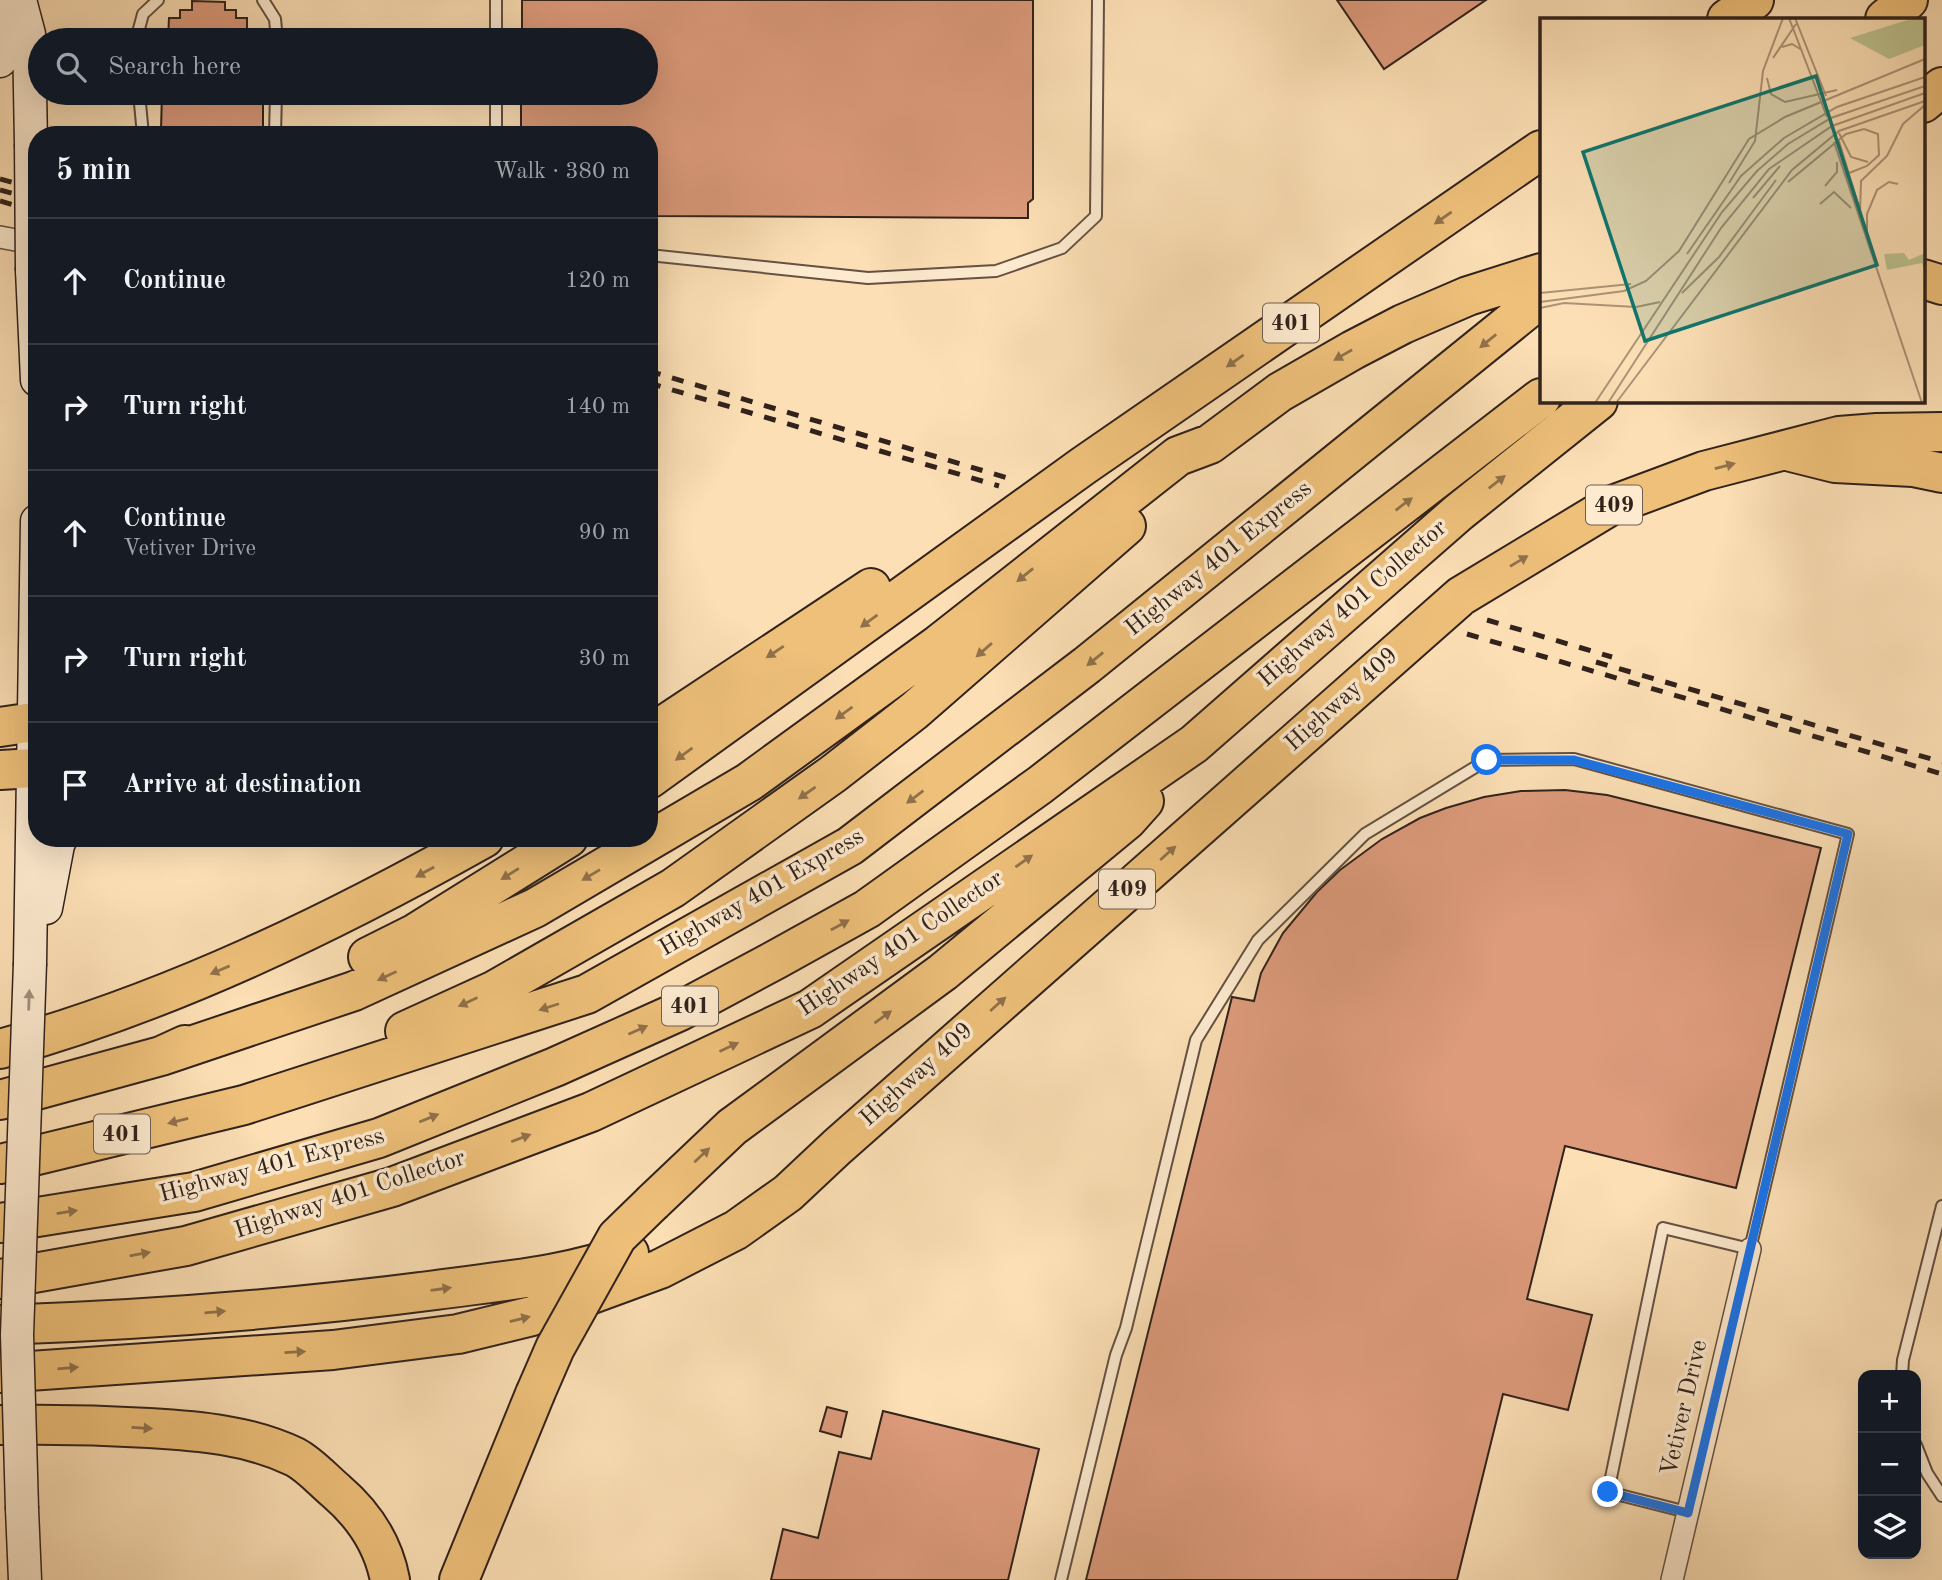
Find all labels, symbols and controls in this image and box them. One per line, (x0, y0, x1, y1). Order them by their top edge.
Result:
inset map (1540, 18, 1924, 402)
search box (28, 28, 658, 105)
icon: search (52, 48, 90, 86)
text: Search here (108, 54, 241, 80)
text: 5 min (56, 156, 131, 186)
text: Walk · 380 m (494, 160, 630, 183)
one-way arrow (1434, 211, 1452, 225)
icon: ahead (56, 262, 94, 300)
text: Continue (123, 268, 226, 294)
text: 120 m (565, 269, 630, 292)
road number: 401 (1263, 304, 1319, 342)
one-way arrow (1480, 333, 1498, 348)
one-way arrow (1333, 349, 1352, 362)
one-way arrow (1226, 354, 1244, 368)
icon: right (56, 388, 94, 426)
text: Turn right (123, 394, 246, 420)
text: 140 m (565, 395, 630, 418)
one-way arrow (1714, 460, 1736, 471)
one-way arrow (1487, 474, 1505, 489)
street label: Highway 401 Express (1121, 477, 1317, 641)
road number: 409 (1586, 485, 1642, 524)
one-way arrow (1395, 497, 1413, 511)
text: Continue (123, 506, 226, 532)
icon: ahead (56, 514, 94, 552)
street label: Highway 401 Collector (1254, 516, 1452, 692)
text: 90 m (579, 521, 630, 544)
text: Vetiver Drive (123, 537, 256, 560)
one-way arrow (1510, 555, 1529, 567)
one-way arrow (1017, 567, 1034, 582)
one-way arrow (860, 613, 878, 627)
icon: right (56, 640, 94, 678)
one-way arrow (975, 642, 993, 658)
street label: Highway 409 (1281, 644, 1403, 756)
one-way arrow (766, 645, 785, 658)
text: Turn right (123, 646, 246, 672)
text: 30 m (579, 647, 630, 670)
one-way arrow (1087, 651, 1105, 666)
one-way arrow (835, 706, 853, 720)
route start (1471, 744, 1502, 775)
one-way arrow (675, 747, 694, 761)
icon: arrive (56, 766, 94, 804)
text: Arrive at destination (123, 772, 362, 798)
one-way arrow (798, 786, 816, 800)
one-way arrow (905, 790, 924, 804)
street label: Highway 401 Express (656, 825, 868, 961)
one-way arrow (1159, 845, 1177, 861)
one-way arrow (1015, 854, 1033, 868)
one-way arrow (415, 866, 434, 878)
street label: Highway 401 Collector (794, 867, 1008, 1021)
one-way arrow (500, 868, 520, 881)
one-way arrow (581, 869, 601, 881)
road number: 409 (1099, 870, 1155, 908)
one-way arrow (830, 919, 850, 930)
one-way arrow (209, 965, 230, 976)
one-way arrow (377, 970, 397, 982)
road number: 401 (662, 987, 718, 1026)
one-way arrow (23, 989, 34, 1011)
one-way arrow (458, 996, 478, 1008)
one-way arrow (989, 996, 1007, 1012)
one-way arrow (538, 1002, 559, 1013)
one-way arrow (874, 1010, 892, 1024)
street label: Highway 409 (856, 1019, 978, 1131)
one-way arrow (628, 1024, 648, 1036)
one-way arrow (719, 1041, 739, 1053)
one-way arrow (418, 1112, 439, 1123)
road number: 401 (94, 1114, 150, 1154)
one-way arrow (167, 1116, 189, 1127)
street label: Highway 401 Express (157, 1124, 387, 1208)
one-way arrow (510, 1133, 531, 1144)
street label: Highway 401 Collector (232, 1146, 469, 1244)
one-way arrow (693, 1147, 710, 1163)
one-way arrow (57, 1206, 79, 1217)
one-way arrow (129, 1249, 151, 1260)
one-way arrow (430, 1283, 452, 1294)
one-way arrow (204, 1306, 226, 1317)
one-way arrow (509, 1313, 531, 1324)
street label: Vetiver Drive (1658, 1338, 1712, 1478)
one-way arrow (284, 1346, 306, 1357)
one-way arrow (57, 1362, 79, 1373)
map controls (1858, 1370, 1921, 1559)
button: + (1858, 1370, 1921, 1433)
one-way arrow (131, 1422, 153, 1433)
button: − (1858, 1433, 1921, 1496)
route end (1592, 1476, 1623, 1507)
button: layers (1858, 1496, 1921, 1559)

